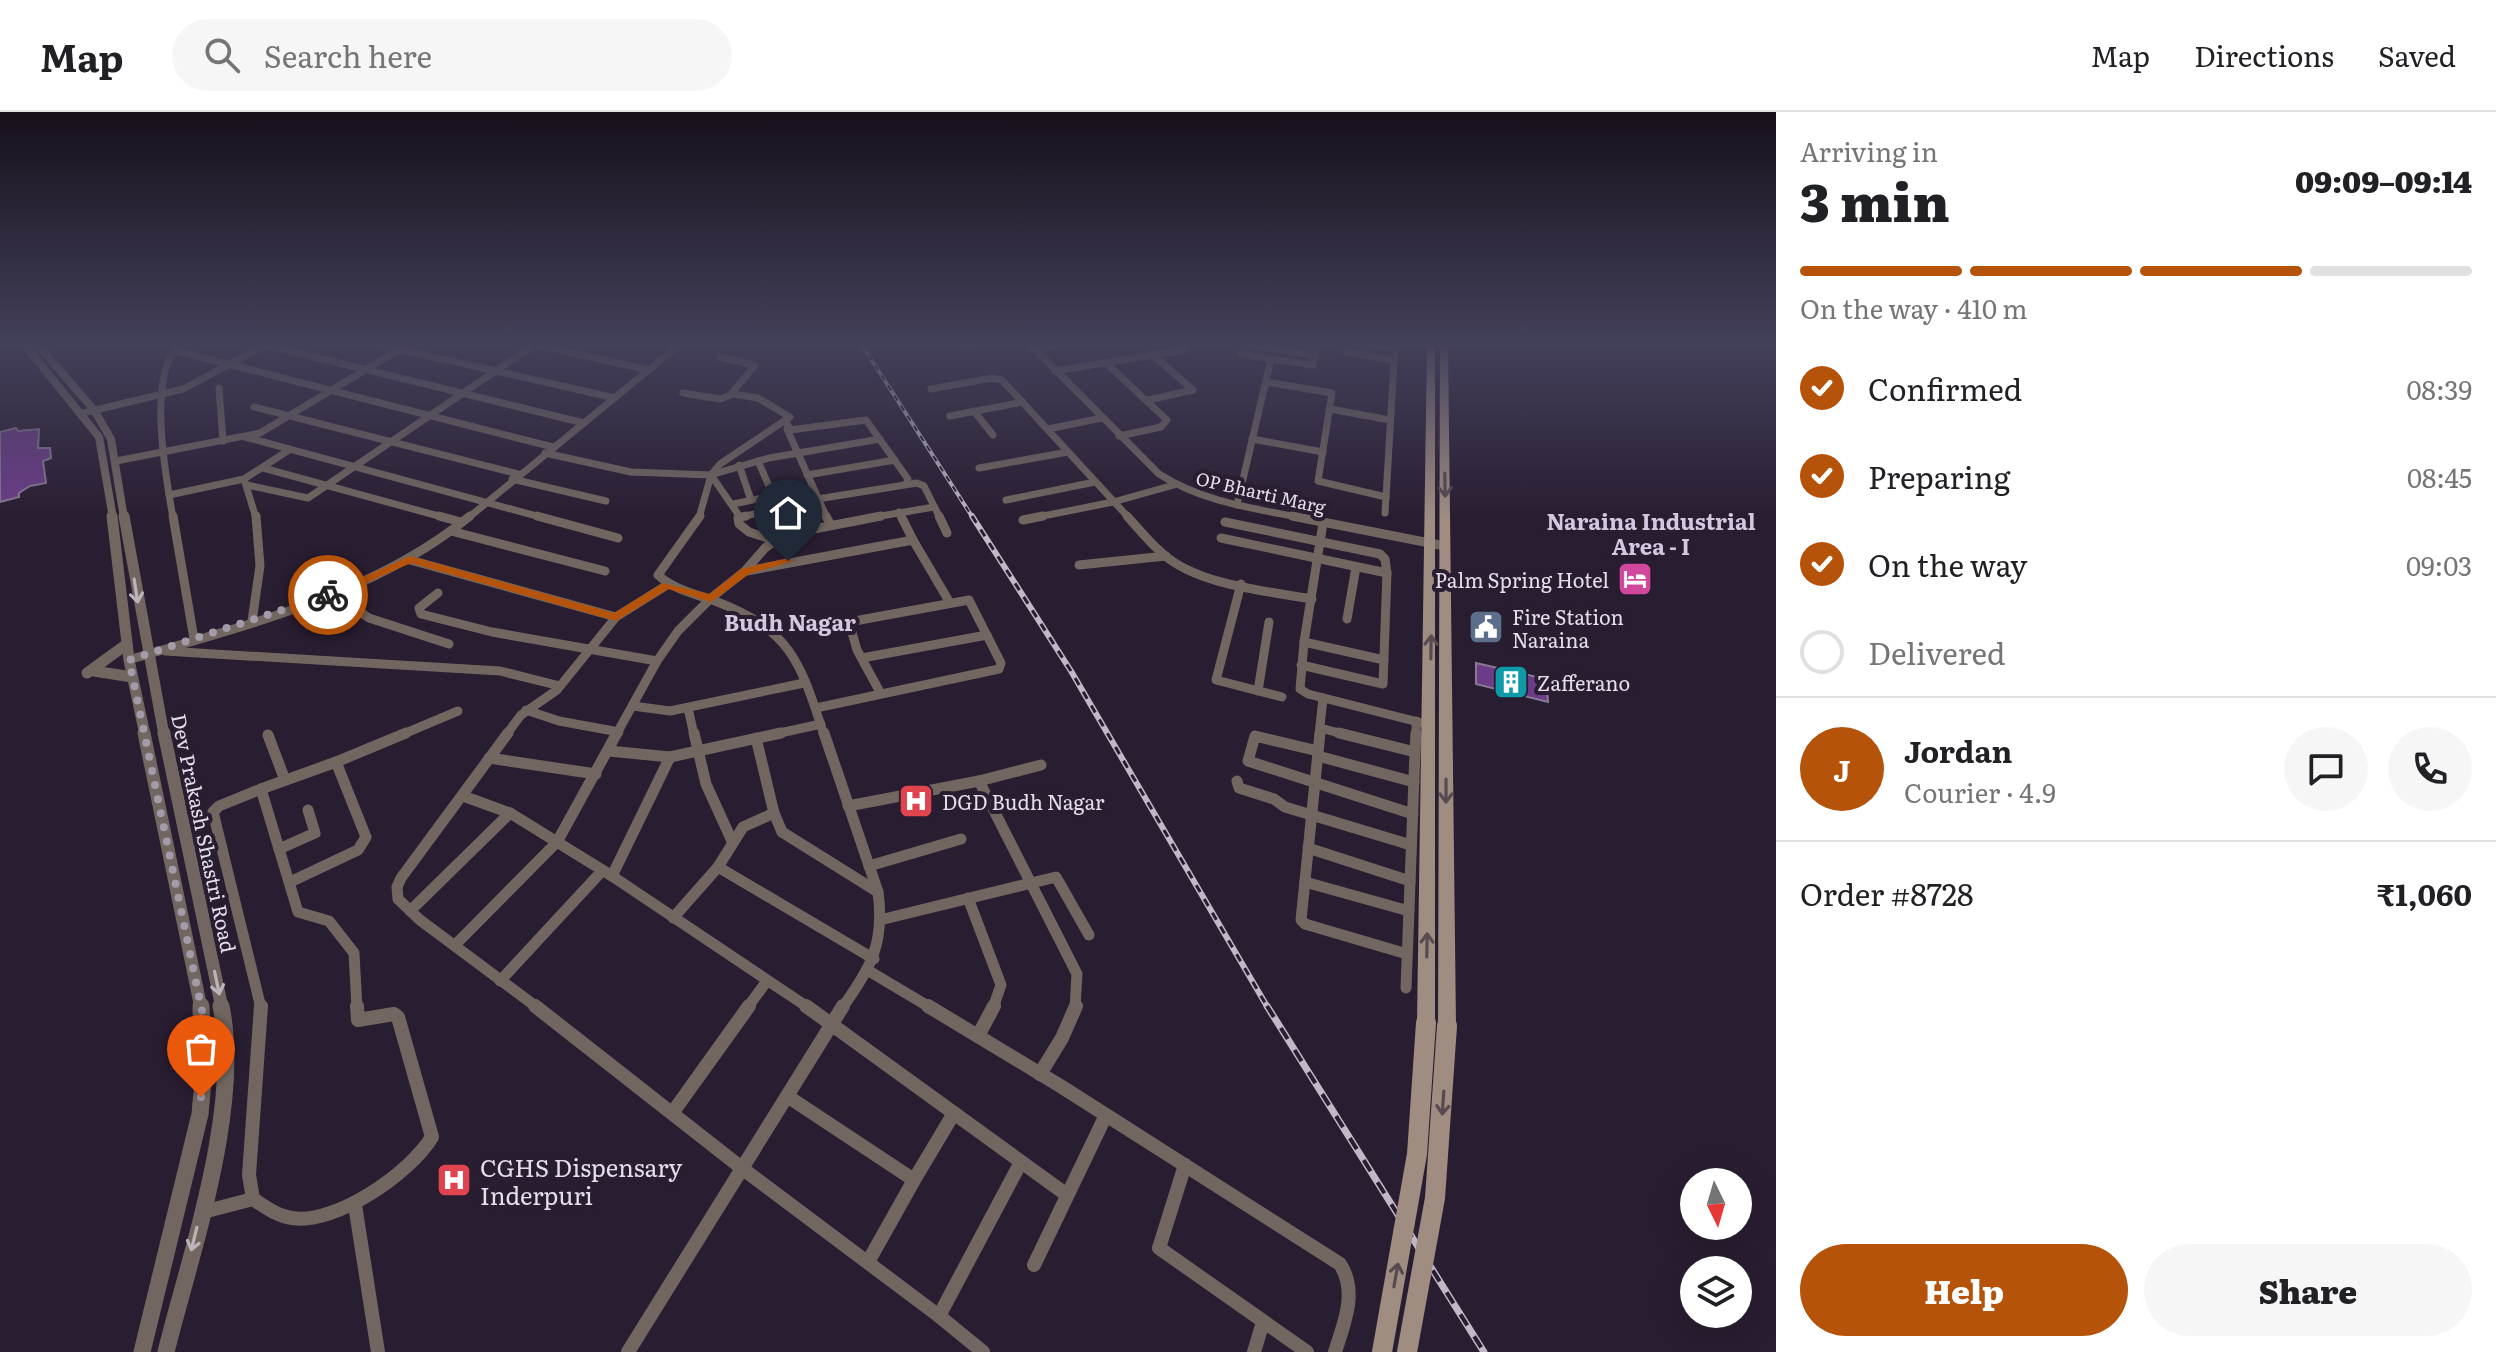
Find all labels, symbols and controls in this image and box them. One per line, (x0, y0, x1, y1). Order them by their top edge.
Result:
search box (172, 19, 732, 91)
text: Map (40, 27, 124, 84)
icon: search (200, 33, 244, 77)
text: Search here (264, 33, 432, 77)
text: Map (2091, 34, 2150, 76)
text: Directions (2194, 34, 2334, 76)
text: Saved (2378, 34, 2456, 76)
text: Arriving in (1800, 131, 1938, 170)
text: 09:09–09:14 (2295, 158, 2472, 202)
text: 3 min (1800, 161, 1950, 238)
text: On the way · 410 m (1800, 288, 2028, 327)
icon: check (1800, 366, 1844, 410)
text: Confirmed (1868, 366, 2022, 410)
text: 08:39 (2407, 369, 2472, 408)
icon: check (1800, 454, 1844, 498)
text: Preparing (1868, 454, 2010, 498)
text: 08:45 (2407, 457, 2472, 496)
street label: OP Bharti Marg (1193, 464, 1330, 520)
one-way arrow (1437, 471, 1452, 498)
pin (754, 479, 822, 561)
icon: home (766, 491, 810, 535)
district label: Naraina Industrial Area - I (1546, 504, 1756, 562)
icon: check (1800, 542, 1844, 586)
text: On the way (1868, 542, 2027, 586)
text: 09:03 (2406, 545, 2472, 584)
courier (288, 555, 368, 635)
hotel icon: Palm Spring Hotel (1616, 560, 1654, 598)
place label: Palm Spring Hotel (1435, 564, 1609, 594)
icon: bike (306, 573, 350, 617)
one-way arrow (130, 578, 145, 603)
place label: Fire Station Naraina (1512, 601, 1624, 654)
district label: Budh Nagar (724, 605, 856, 638)
public building icon: Fire Station Naraina (1467, 608, 1505, 646)
text: Delivered (1868, 630, 2005, 674)
one-way arrow (1423, 634, 1439, 661)
building icon: Zafferano (1492, 663, 1530, 701)
place label: Zafferano (1537, 667, 1630, 697)
street label: Dev Prakash Shastri Road (165, 711, 245, 955)
button: chat (2284, 727, 2368, 811)
button: phone (2388, 727, 2472, 811)
text: Jordan (1904, 728, 2012, 772)
text: J (1833, 747, 1851, 791)
text: Courier · 4.9 (1904, 772, 2056, 811)
one-way arrow (1438, 777, 1454, 804)
hospital icon: DGD Budh Nagar (897, 782, 935, 820)
place label: DGD Budh Nagar (942, 786, 1105, 816)
text: Order #8728 (1800, 871, 1974, 915)
text: ₹1,060 (2377, 871, 2472, 915)
one-way arrow (1419, 932, 1435, 959)
one-way arrow (210, 970, 225, 995)
pin (167, 1015, 235, 1097)
icon: bag (179, 1027, 223, 1071)
one-way arrow (1435, 1089, 1450, 1116)
place label: CGHS Dispensary Inderpuri (480, 1149, 683, 1212)
hospital icon: CGHS Dispensary Inderpuri (435, 1161, 473, 1199)
north arrow (1680, 1168, 1752, 1240)
map controls (1680, 1168, 1752, 1328)
one-way arrow (186, 1225, 201, 1251)
button: Help (1800, 1244, 2128, 1336)
button: Share (2144, 1244, 2472, 1336)
button: layers (1680, 1256, 1752, 1328)
one-way arrow (1389, 1263, 1404, 1288)

